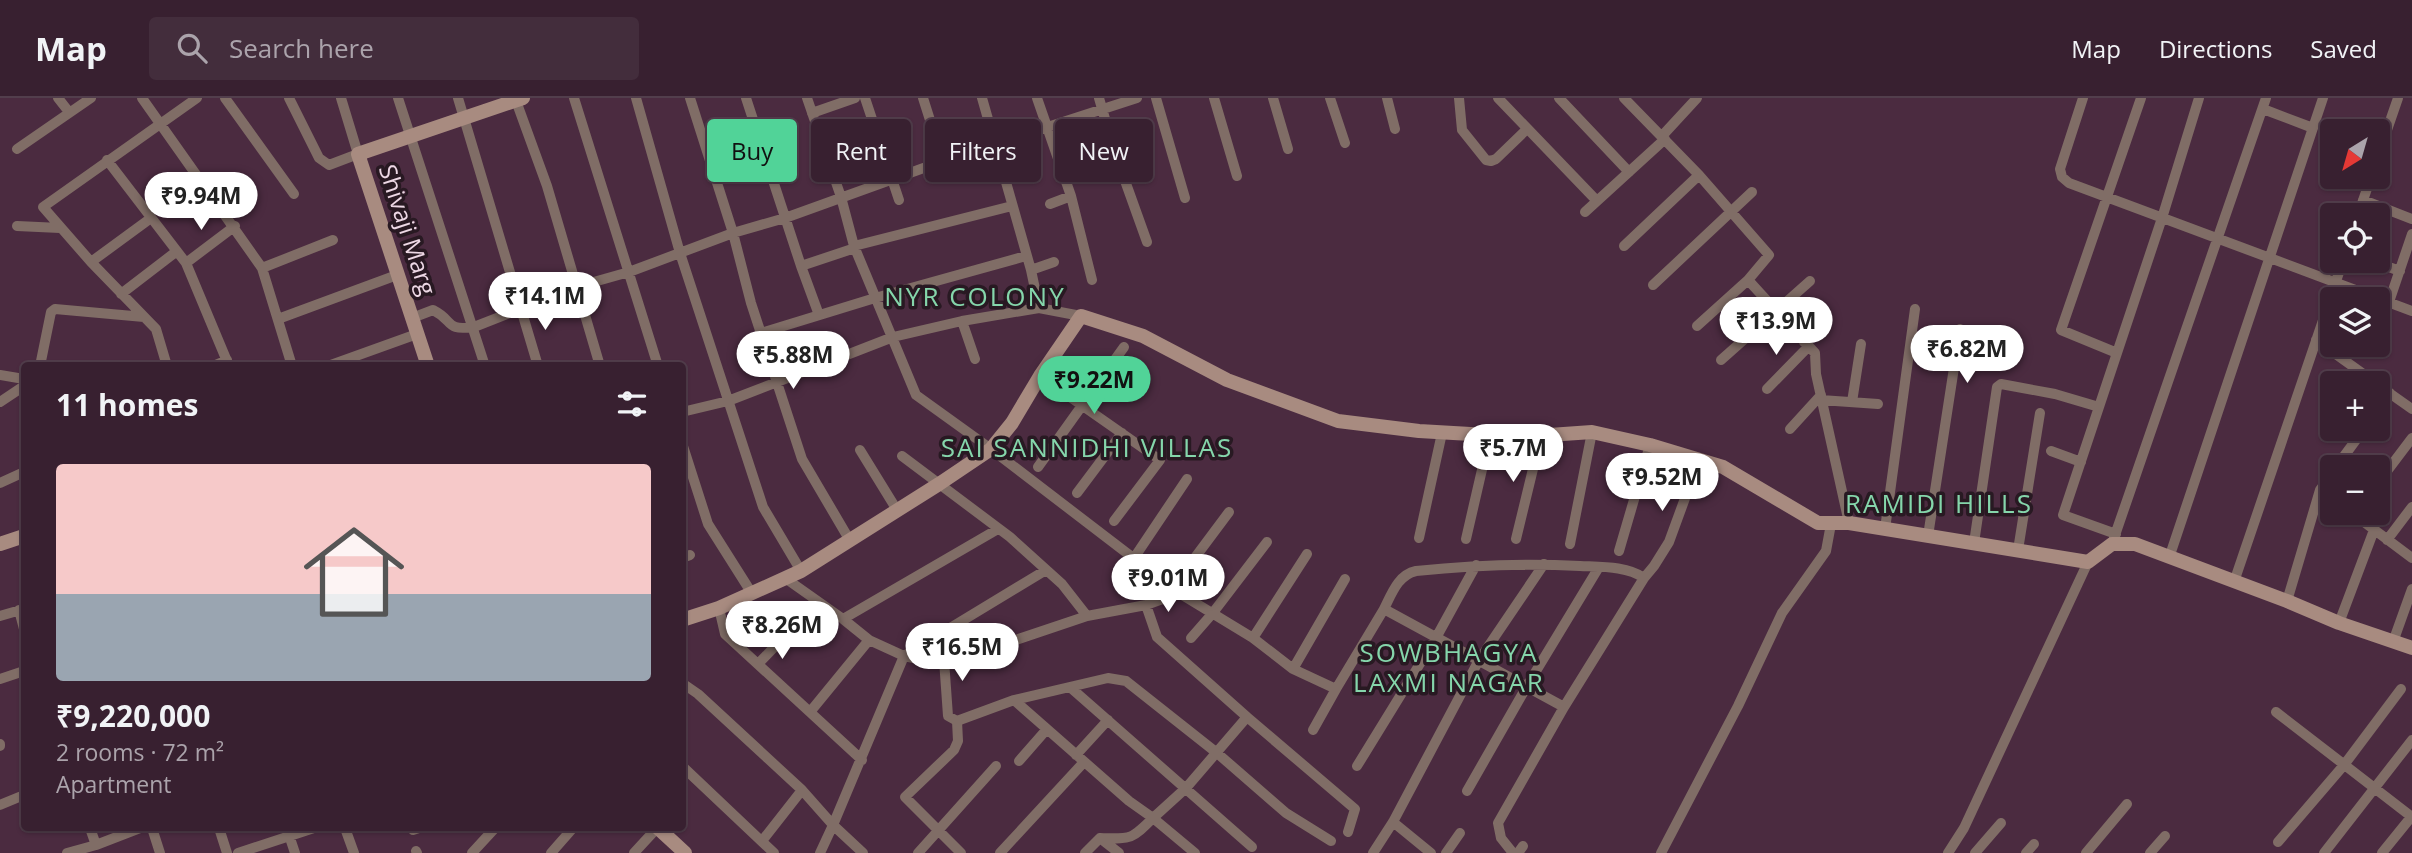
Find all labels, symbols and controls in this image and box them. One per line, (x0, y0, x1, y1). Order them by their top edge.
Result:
search box (149, 17, 639, 80)
text: Map (35, 26, 107, 71)
icon: search (173, 29, 211, 67)
text: Search here (229, 30, 374, 66)
text: Map (2071, 32, 2121, 65)
text: Directions (2159, 32, 2272, 65)
text: Saved (2310, 32, 2377, 65)
chip: Buy (707, 119, 797, 182)
chip: Rent (811, 119, 911, 182)
chip: Filters (925, 119, 1041, 182)
chip: New (1055, 119, 1153, 182)
north arrow (2320, 119, 2390, 189)
map controls (2320, 119, 2390, 525)
street label: Shivaji Marg (372, 160, 445, 299)
pin: ₹9.94M (144, 172, 258, 232)
text: ₹9.94M (161, 179, 241, 211)
button: locate (2320, 203, 2390, 273)
pin: ₹14.1M (488, 272, 602, 332)
district label: NYR COLONY (884, 278, 1066, 314)
text: ₹14.1M (505, 279, 585, 311)
button: layers (2320, 287, 2390, 357)
pin: ₹13.9M (1719, 298, 1833, 357)
text: ₹13.9M (1736, 304, 1816, 336)
pin: ₹6.82M (1910, 326, 2024, 385)
pin: ₹5.88M (736, 331, 850, 391)
text: ₹6.82M (1927, 332, 2007, 364)
text: ₹5.88M (753, 338, 833, 370)
pin: ₹9.22M (1037, 356, 1151, 416)
text: ₹9.22M (1054, 363, 1134, 395)
button: + (2320, 371, 2390, 441)
text: 11 homes (56, 384, 199, 425)
icon: filters (613, 385, 651, 423)
pin: ₹5.7M (1464, 424, 1562, 484)
district label: SAI SANNIDHI VILLAS (941, 429, 1233, 465)
text: ₹5.7M (1479, 431, 1547, 463)
pin: ₹9.52M (1605, 454, 1719, 513)
button: − (2320, 455, 2390, 525)
text: ₹9.52M (1622, 460, 1702, 492)
district label: RAMIDI HILLS (1845, 485, 2033, 521)
icon: home (291, 509, 417, 635)
pin: ₹9.01M (1111, 554, 1225, 614)
text: ₹9.01M (1128, 561, 1208, 593)
pin: ₹8.26M (725, 602, 839, 661)
text: ₹8.26M (742, 608, 822, 640)
pin: ₹16.5M (905, 624, 1019, 683)
text: ₹16.5M (922, 630, 1002, 662)
district label: SOWBHAGYA LAXMI NAGAR (1353, 634, 1545, 700)
text: ₹9,220,000 (56, 695, 210, 736)
text: 2 rooms · 72 m² (56, 736, 224, 768)
text: Apartment (56, 768, 172, 800)

